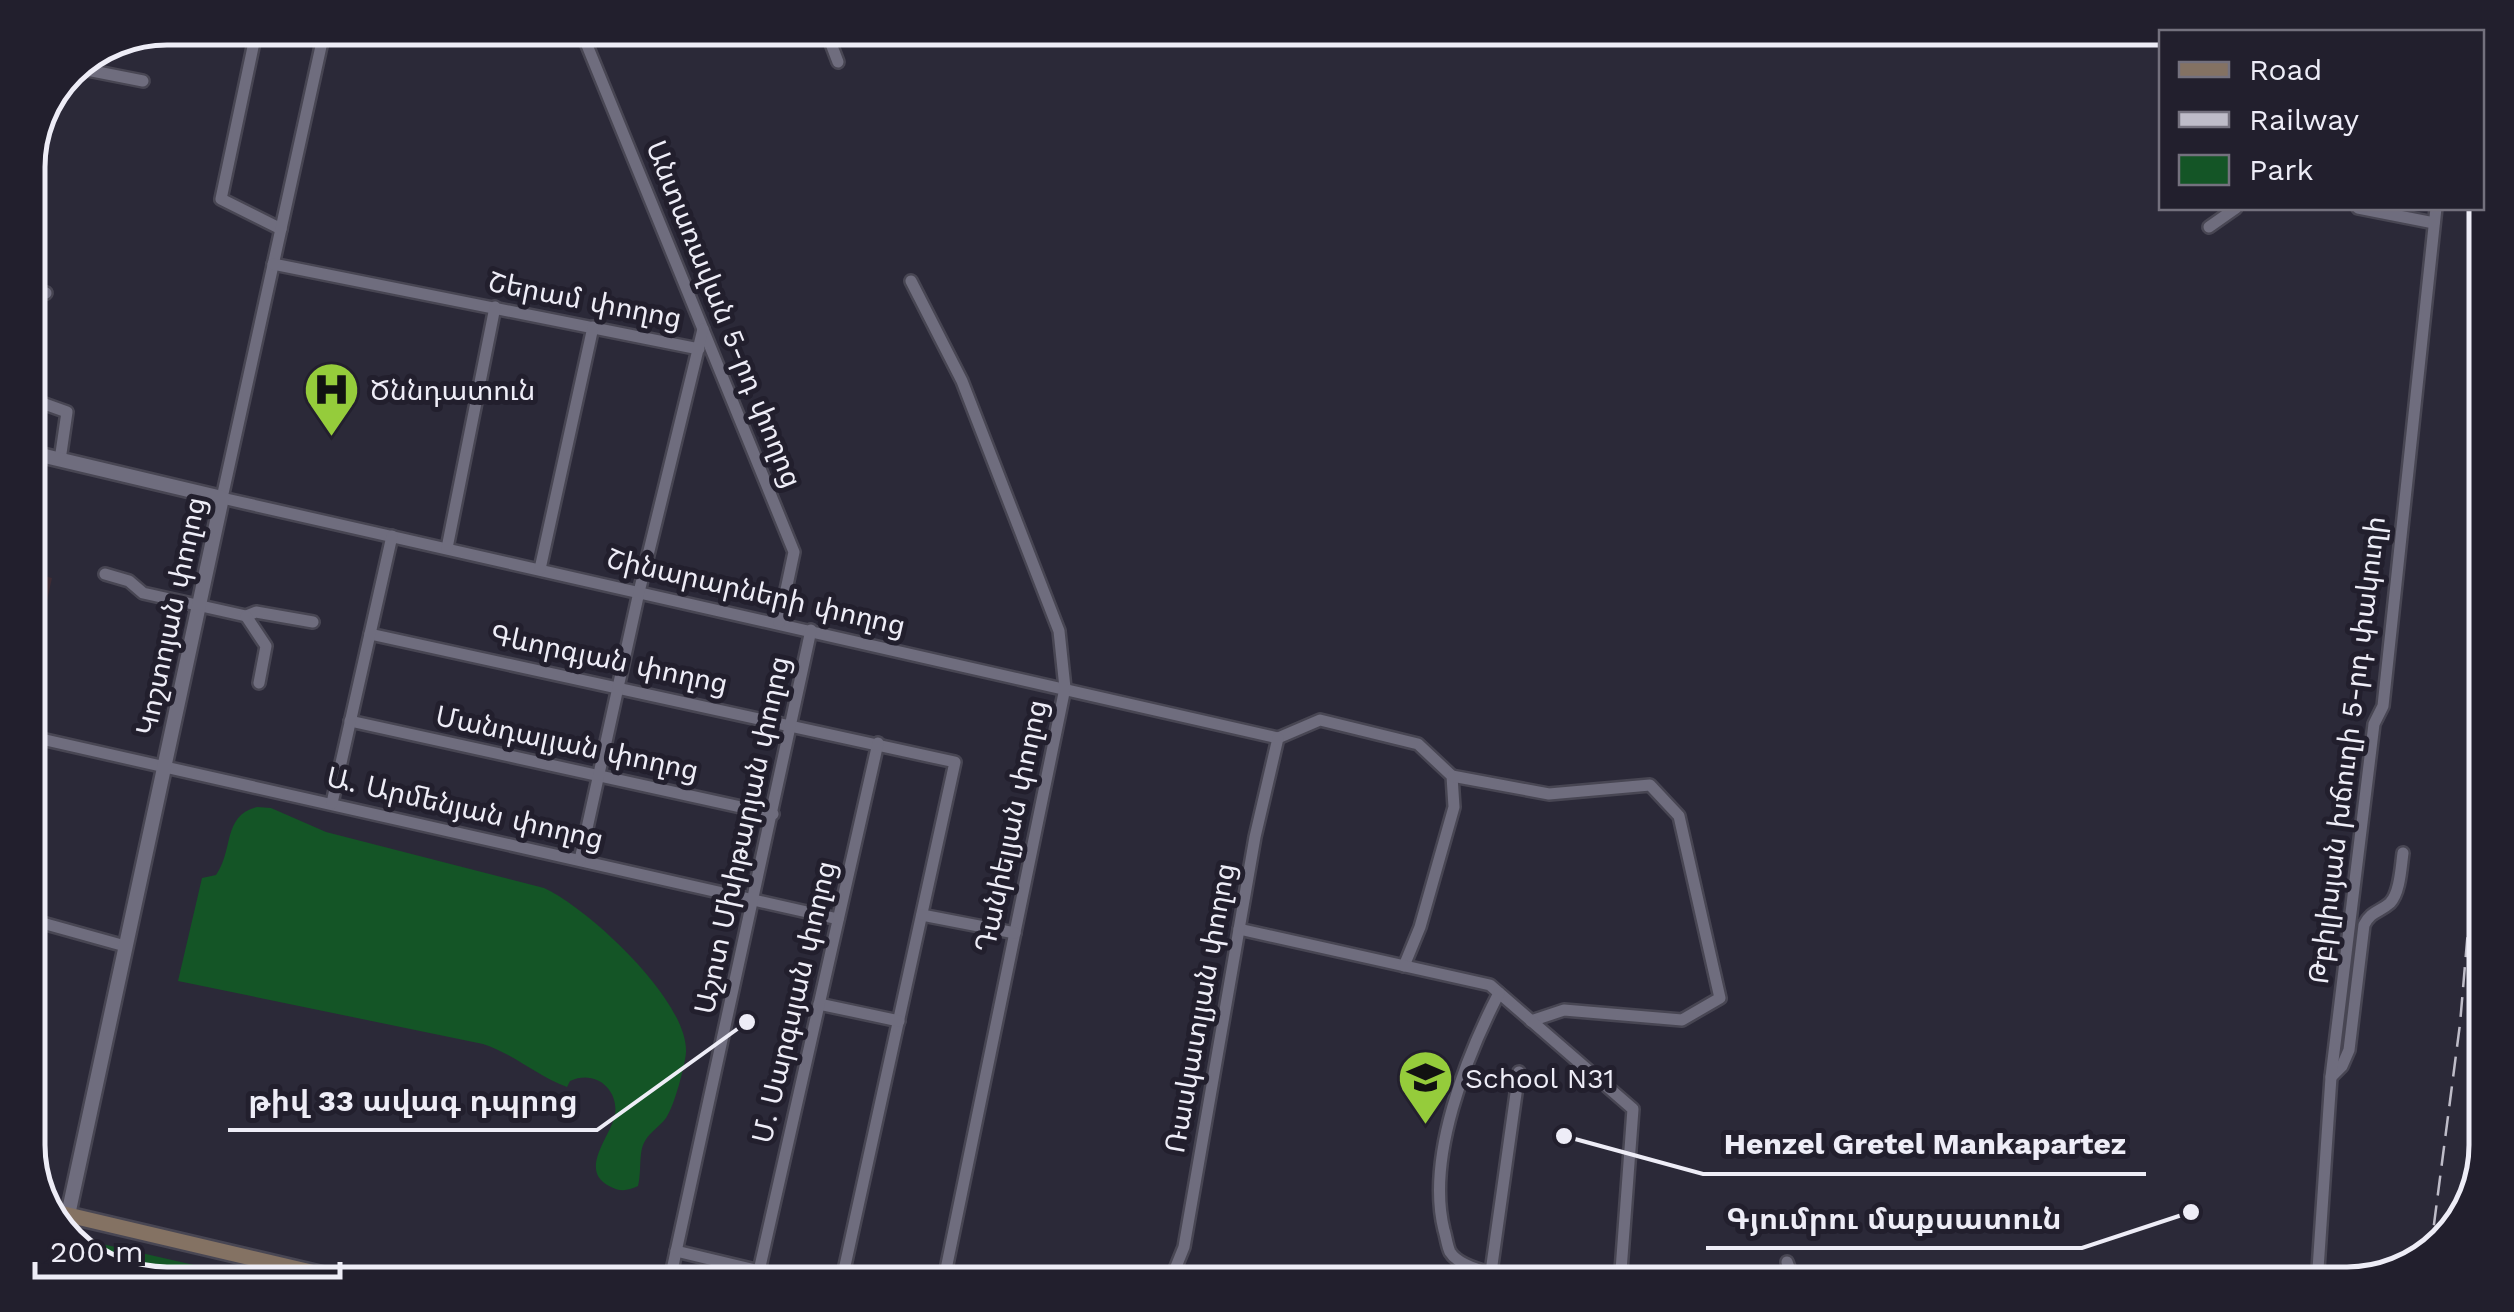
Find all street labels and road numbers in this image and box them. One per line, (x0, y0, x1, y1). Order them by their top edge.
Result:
street label: Անտառավան 5-րդ փողոց (639, 136, 809, 492)
street label: Շերամ փողոց (486, 265, 684, 335)
street label: Կոշտոյան փողոց (130, 494, 212, 738)
street label: Թբիլիսյան խճուղի 5-րդ փակուղի (2302, 514, 2392, 986)
street label: Շինարարների փողոց (603, 542, 909, 642)
street label: Գևորգյան փողոց (487, 618, 731, 700)
street label: Աշոտ Մխիթարյան փողոց (688, 653, 796, 1017)
street label: Դանիելյան փողոց (968, 697, 1054, 955)
street label: Մանդալյան փողոց (432, 699, 702, 787)
street label: Ա. Արմենյան փողոց (323, 760, 607, 856)
street label: Մ. Սարգսյան փողոց (745, 858, 843, 1146)
street label: Ռասկատլյան փողոց (1158, 861, 1242, 1155)

